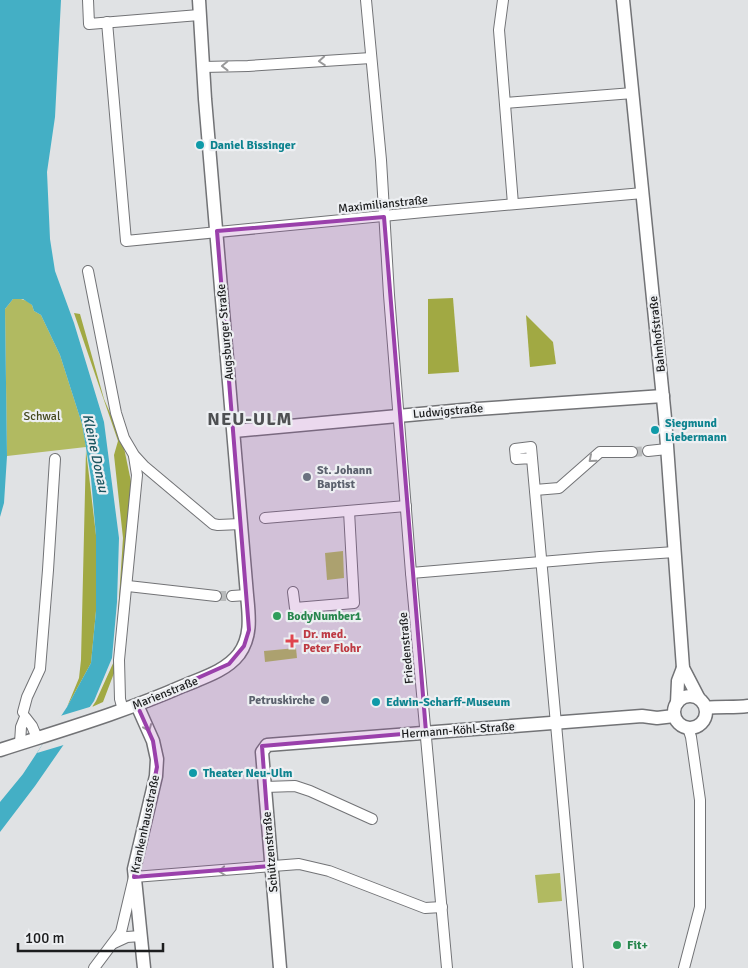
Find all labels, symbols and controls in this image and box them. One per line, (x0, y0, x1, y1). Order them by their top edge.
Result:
one-way arrow (318, 56, 326, 67)
one-way arrow (221, 61, 229, 71)
place label: Daniel Bissinger (210, 138, 296, 153)
marker: Daniel Bissinger (194, 139, 206, 151)
street label: Maximilianstraße (337, 192, 429, 217)
street label: Augsburger Straße (214, 283, 237, 381)
street label: Bahnhofstraße (646, 295, 669, 373)
street label: Ludwigstraße (412, 401, 484, 422)
district label: NEU-ULM (207, 408, 293, 430)
park label: Schwal (24, 409, 61, 424)
water label: Kleine Donau (79, 412, 112, 495)
place label: Siegmund Liebermann (665, 416, 727, 445)
marker: Siegmund Liebermann (649, 424, 661, 436)
one-way arrow (588, 454, 597, 463)
place label: St. Johann Baptist (317, 463, 372, 492)
marker: St. Johann Baptist (301, 471, 313, 483)
place label: BodyNumber1 (287, 609, 362, 624)
marker: BodyNumber1 (271, 610, 283, 622)
street label: Friedenstraße (396, 611, 417, 685)
place label: Dr. med. Peter Flohr (303, 627, 361, 656)
marker: Dr. med. Peter Flohr (285, 634, 299, 648)
street label: Marienstraße (130, 673, 200, 713)
place label: Petruskirche (249, 693, 315, 708)
marker: Petruskirche (319, 694, 331, 706)
place label: Edwin-Scharff-Museum (386, 695, 510, 710)
marker: Edwin-Scharff-Museum (370, 696, 382, 708)
street label: Hermann-Köhl-Straße (401, 719, 515, 742)
one-way arrow (142, 723, 152, 731)
place label: Theater Neu-Ulm (203, 766, 293, 781)
marker: Theater Neu-Ulm (187, 767, 199, 779)
street label: Krankenhausstraße (128, 773, 163, 875)
street label: Schützenstraße (259, 811, 281, 893)
one-way arrow (218, 865, 226, 876)
scale bar (18, 920, 162, 952)
text: 100 m (25, 929, 65, 947)
place label: Fit+ (627, 938, 648, 953)
marker: Fit+ (611, 939, 623, 951)

